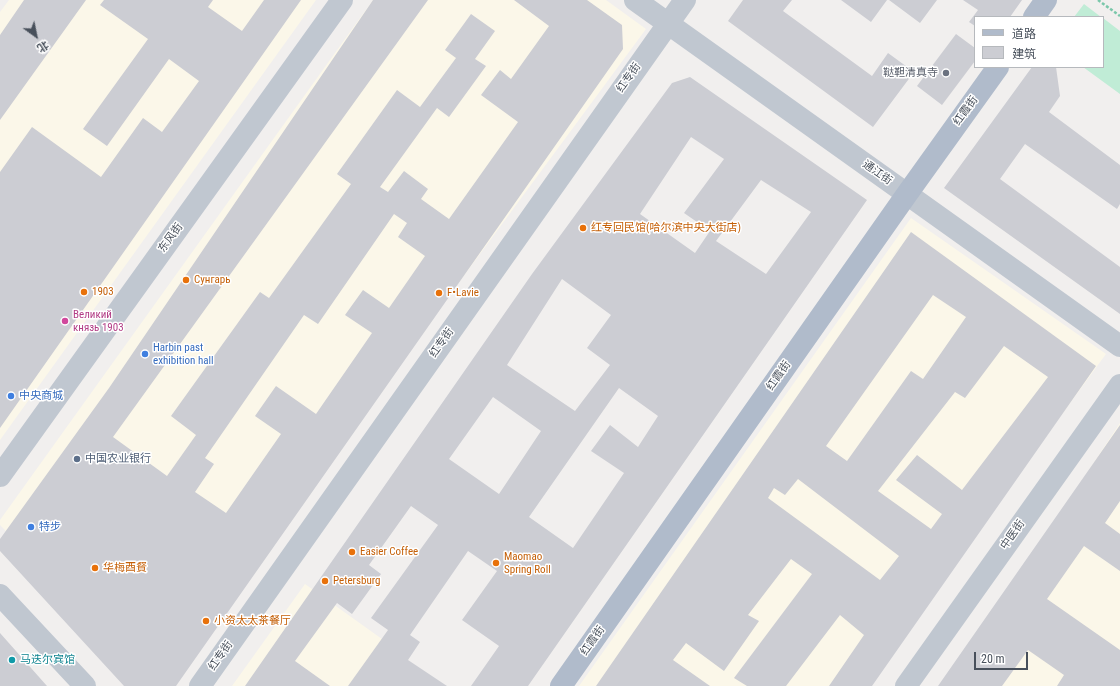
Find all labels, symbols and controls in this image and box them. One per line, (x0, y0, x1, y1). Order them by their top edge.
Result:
north arrow (16, 16, 56, 56)
legend (974, 16, 1104, 68)
text: 道路 (1012, 27, 1036, 41)
text: 北 (35, 38, 51, 55)
text: 建筑 (1012, 47, 1036, 61)
street label: 红专街 (614, 61, 644, 95)
place label: 鞑靼清真寺 (883, 66, 938, 80)
marker: 鞑靼清真寺 (941, 68, 951, 78)
street label: 红霞街 (951, 94, 981, 128)
street label: 通江街 (860, 158, 894, 188)
street label: 东风街 (156, 221, 186, 255)
place label: 红专回民馆(哈尔滨中央大街店) (591, 221, 741, 235)
marker: 红专回民馆(哈尔滨中央大街店) (578, 223, 588, 233)
place label: Сунгарь (194, 273, 230, 287)
marker: Сунгарь (181, 275, 191, 285)
place label: 1903 (92, 285, 114, 299)
place label: F•Lavie (447, 286, 479, 300)
marker: 1903 (79, 287, 89, 297)
marker: F•Lavie (434, 288, 444, 298)
place label: Великий князь 1903 (73, 308, 124, 334)
marker: Великий князь 1903 (60, 316, 70, 326)
street label: 红专街 (427, 326, 457, 360)
place label: Harbin past exhibition hall (153, 341, 214, 367)
marker: Harbin past exhibition hall (140, 349, 150, 359)
street label: 红霞街 (764, 359, 794, 393)
place label: 中央商城 (19, 389, 63, 403)
marker: 中央商城 (6, 391, 16, 401)
place label: 中国农业银行 (85, 452, 151, 466)
marker: 中国农业银行 (72, 454, 82, 464)
street label: 中医街 (998, 518, 1028, 552)
place label: 特步 (39, 520, 61, 534)
marker: 特步 (26, 522, 36, 532)
place label: Easier Coffee (360, 545, 418, 559)
marker: Easier Coffee (347, 547, 357, 557)
place label: Maomao Spring Roll (504, 550, 551, 576)
marker: Maomao Spring Roll (491, 558, 501, 568)
place label: 华梅酉䝳 (103, 561, 147, 575)
marker: 华梅酉䝳 (90, 563, 100, 573)
place label: Petersburg (333, 574, 380, 588)
marker: Petersburg (320, 576, 330, 586)
place label: 小资太太茶餐厅 (214, 614, 291, 628)
marker: 小资太太茶餐厅 (201, 616, 211, 626)
street label: 红霞街 (578, 624, 608, 658)
street label: 红专街 (206, 639, 236, 673)
scale bar (976, 644, 1030, 670)
text: 20 m (981, 652, 1005, 666)
place label: 马迭尔宾馆 (20, 653, 75, 667)
marker: 马迭尔宾馆 (7, 655, 17, 665)

